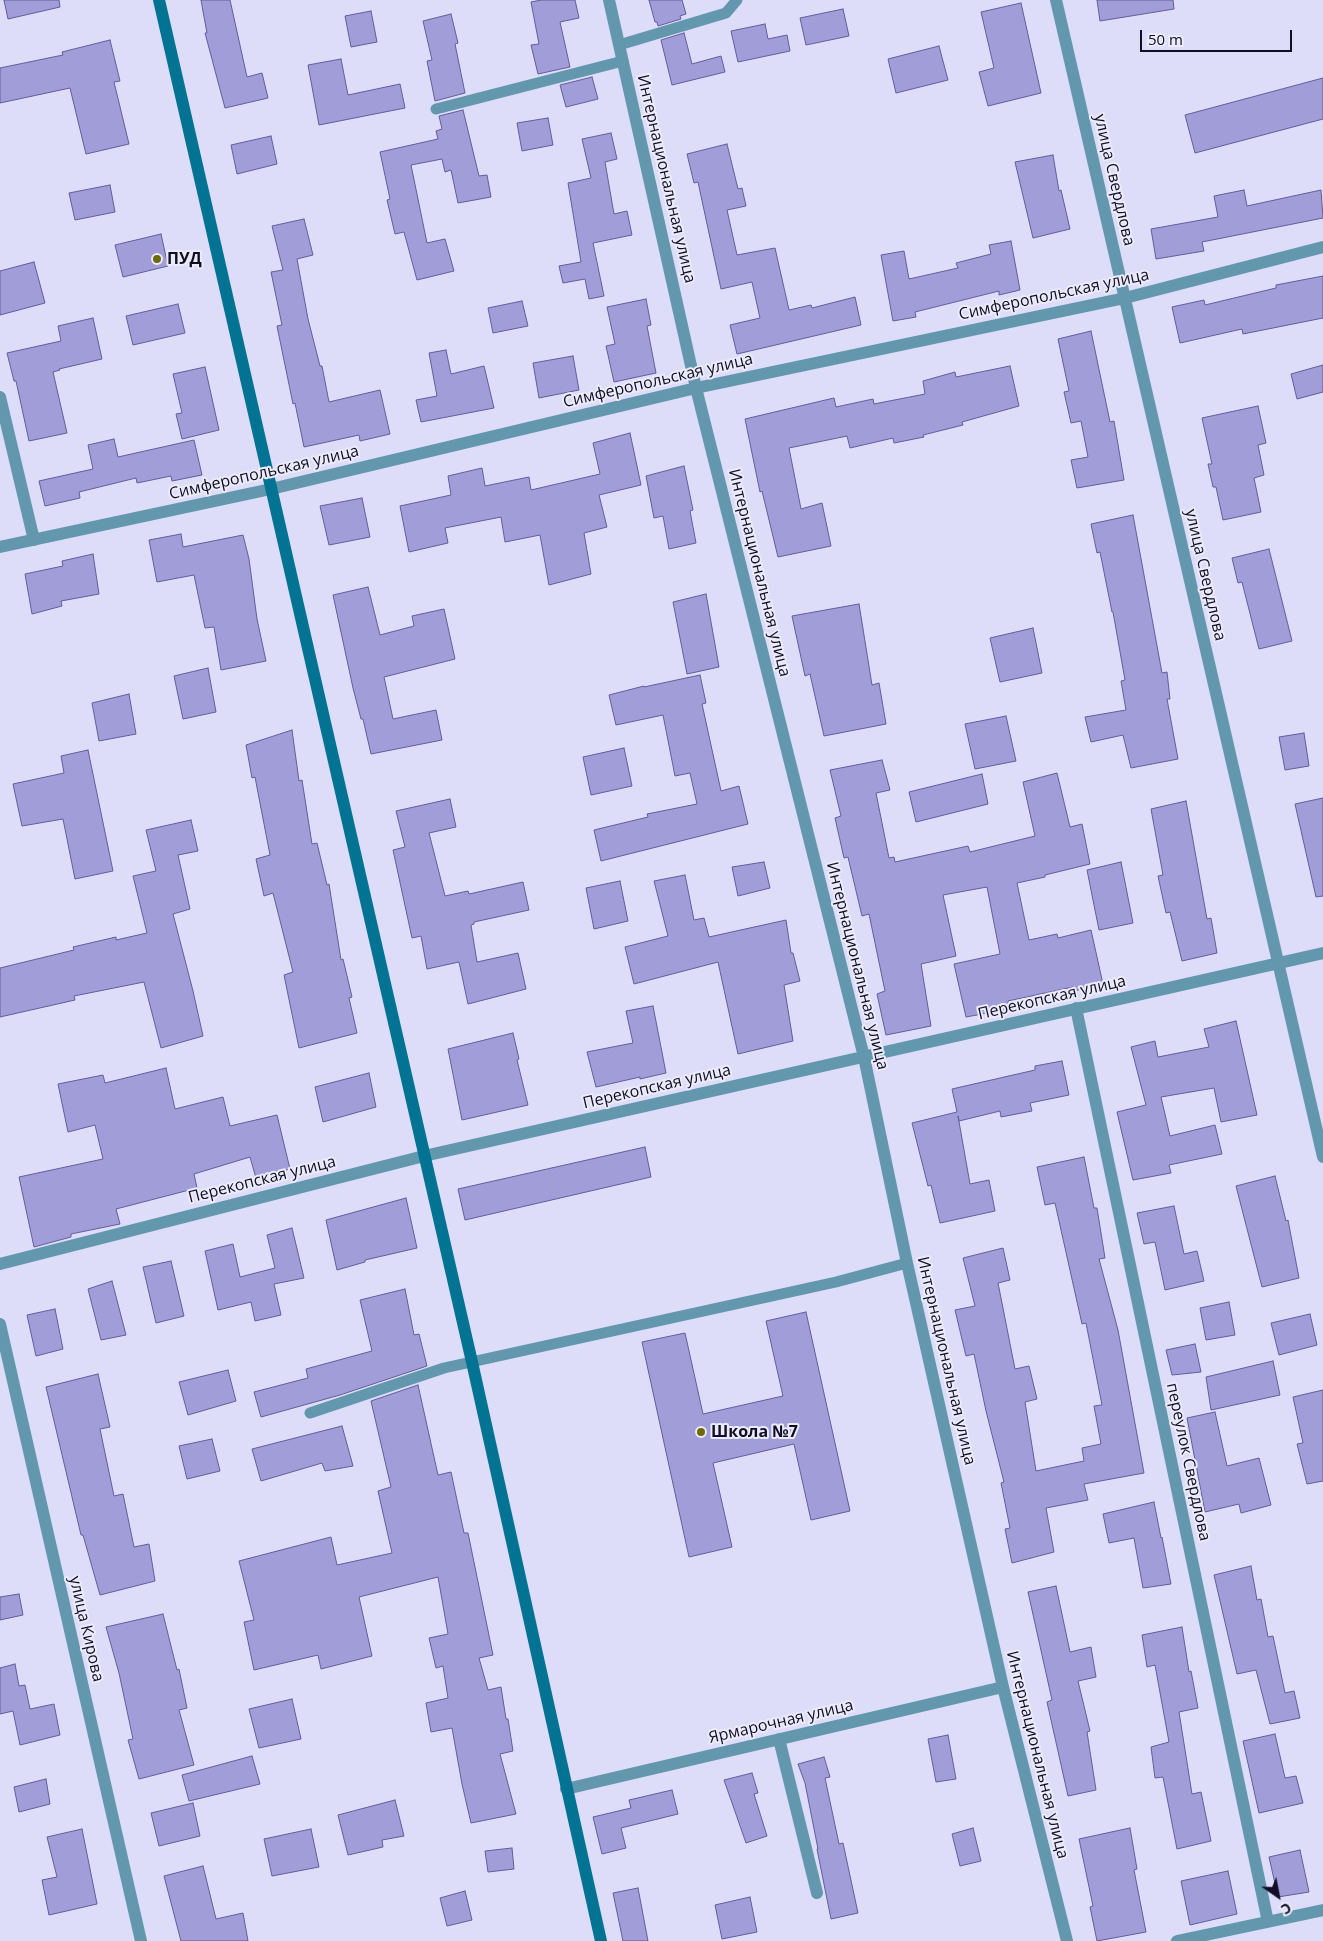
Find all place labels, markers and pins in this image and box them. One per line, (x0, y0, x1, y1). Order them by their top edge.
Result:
place label: ПУД (167, 249, 202, 269)
marker: ПУД (151, 253, 163, 265)
place label: Школа №7 (711, 1422, 798, 1442)
marker: Школа №7 (695, 1426, 707, 1438)

